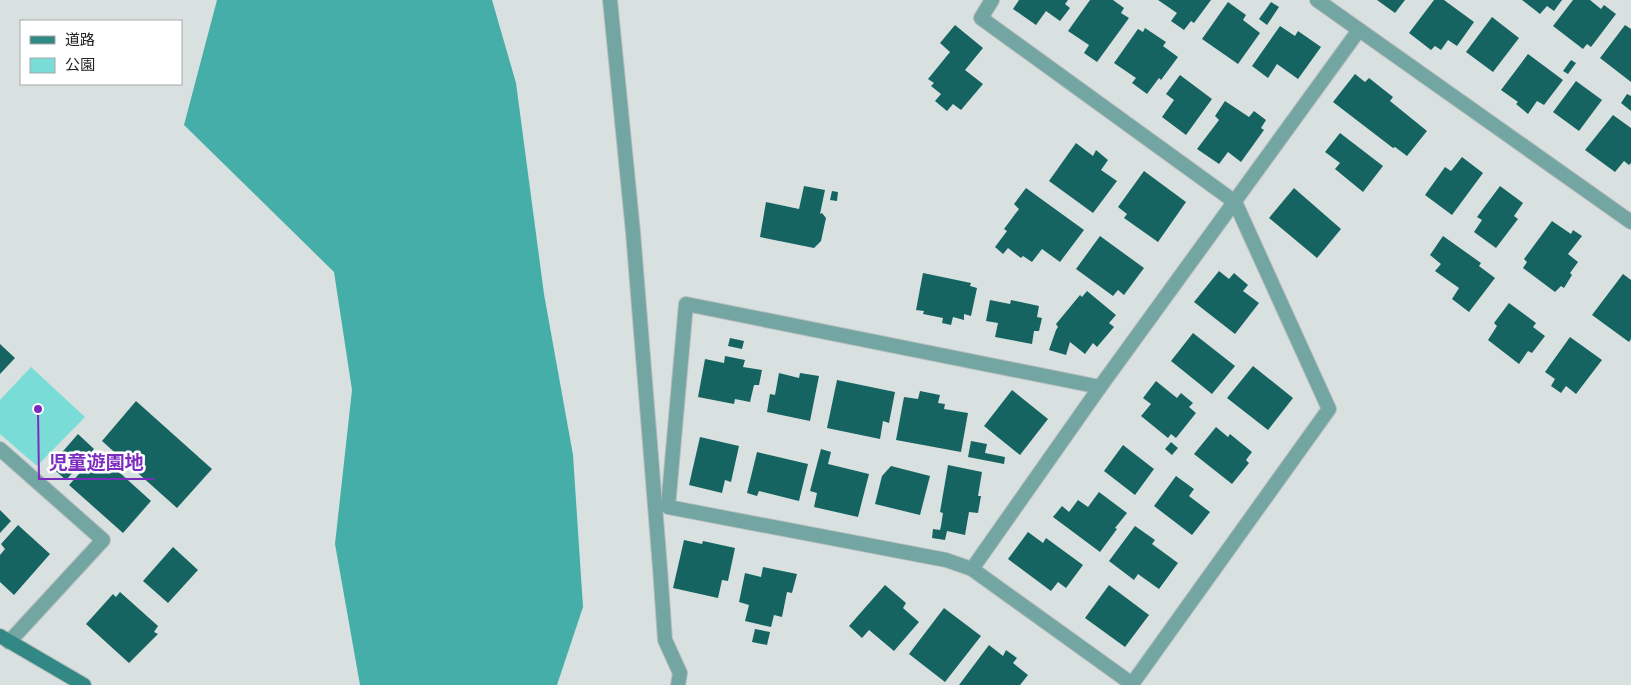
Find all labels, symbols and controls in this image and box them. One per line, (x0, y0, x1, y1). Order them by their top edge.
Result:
legend (20, 20, 182, 85)
text: 道路 (65, 31, 95, 49)
text: 公園 (65, 56, 95, 74)
callout: 児童遊園地 (39, 445, 154, 479)
text: 児童遊園地 (48, 451, 144, 474)

